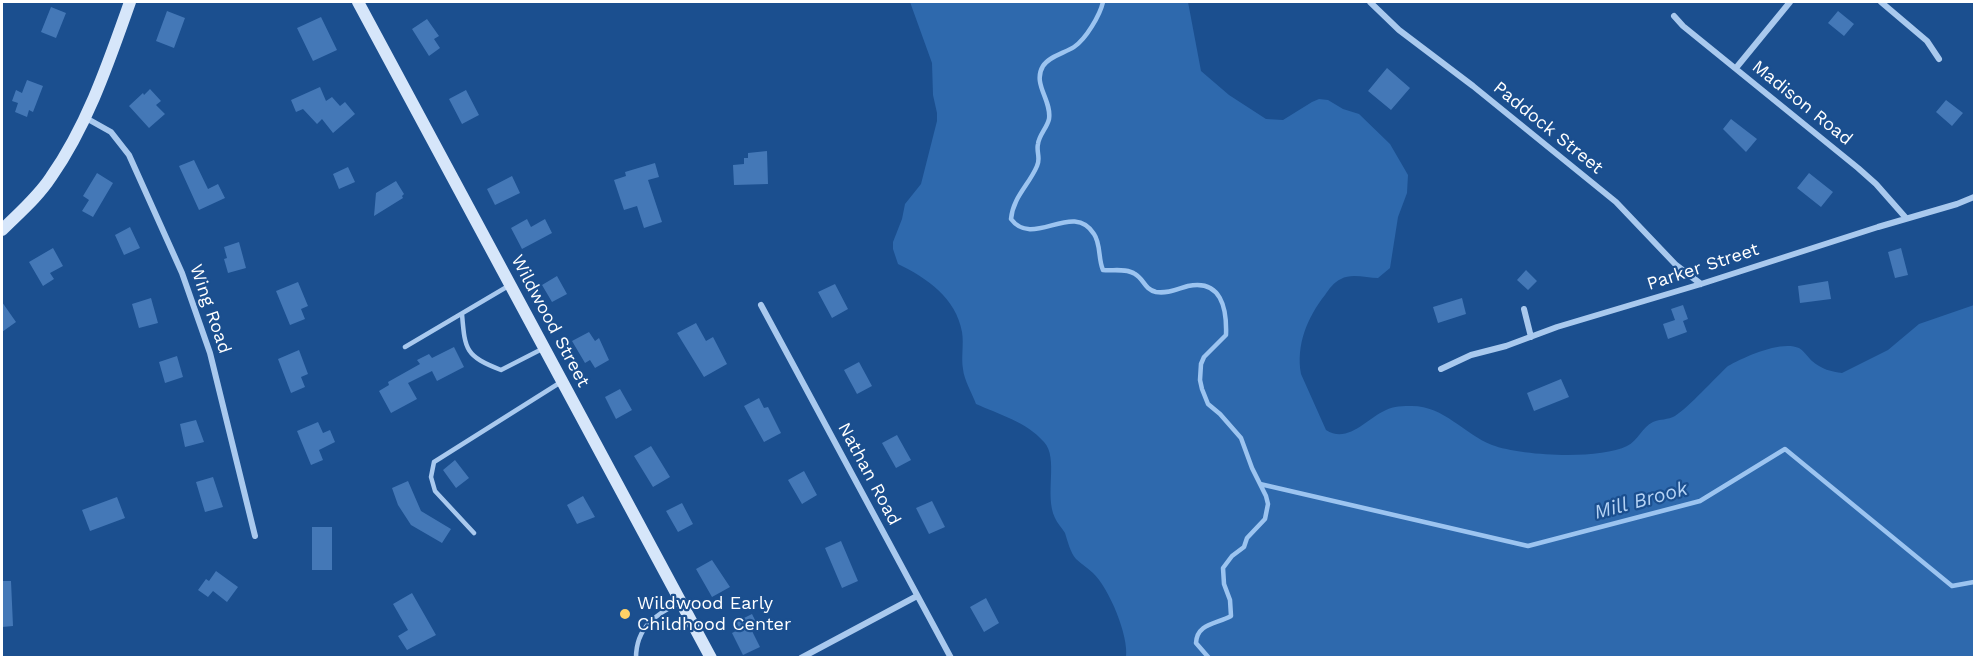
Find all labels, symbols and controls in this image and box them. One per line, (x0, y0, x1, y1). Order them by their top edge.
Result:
street label: Madison Road (1747, 56, 1857, 150)
street label: Paddock Street (1489, 77, 1607, 179)
street label: Parker Street (1644, 239, 1762, 295)
street label: Wildwood Street (506, 251, 594, 391)
street label: Wing Road (185, 262, 235, 356)
street label: Nathan Road (833, 419, 905, 529)
water label: Mill Brook (1592, 477, 1690, 525)
place label: Wildwood Early Childhood Center (637, 593, 791, 636)
marker: Wildwood Early Childhood Center (618, 607, 632, 621)

